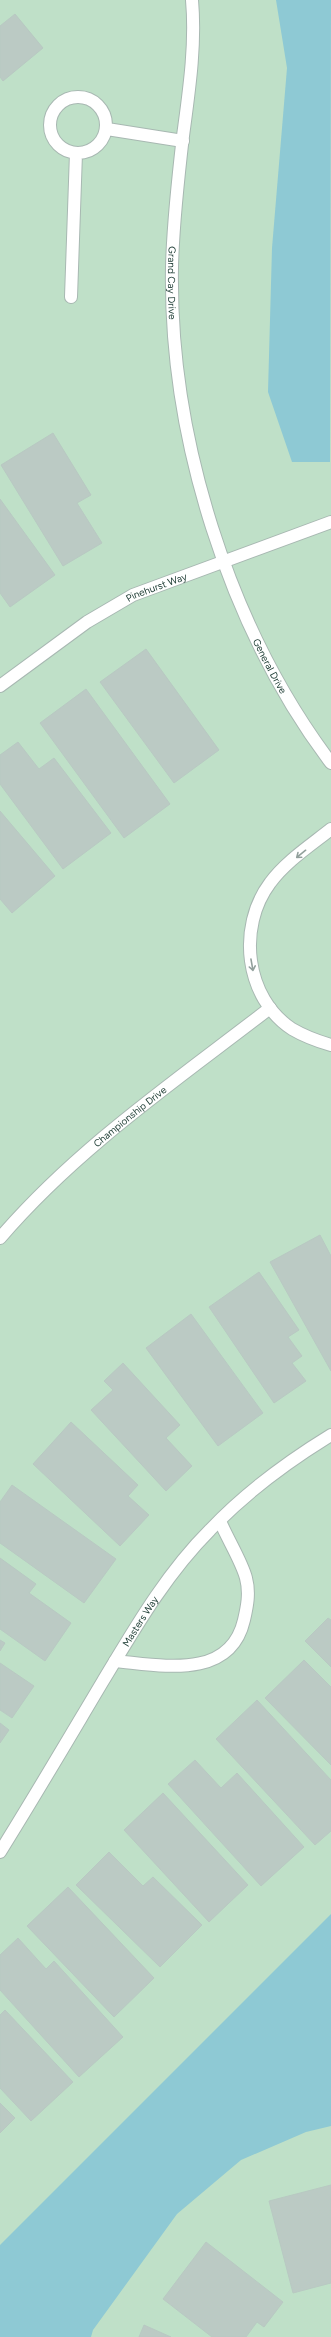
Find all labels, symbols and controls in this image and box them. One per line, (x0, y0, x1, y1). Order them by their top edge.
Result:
street label: Grand Cay Drive (165, 246, 180, 320)
street label: Pinehurst Way (123, 569, 189, 604)
street label: General Drive (250, 636, 290, 696)
one-way arrow (295, 849, 306, 858)
one-way arrow (248, 959, 256, 972)
street label: Championship Drive (90, 1083, 169, 1150)
street label: Masters Way (119, 1593, 161, 1649)

